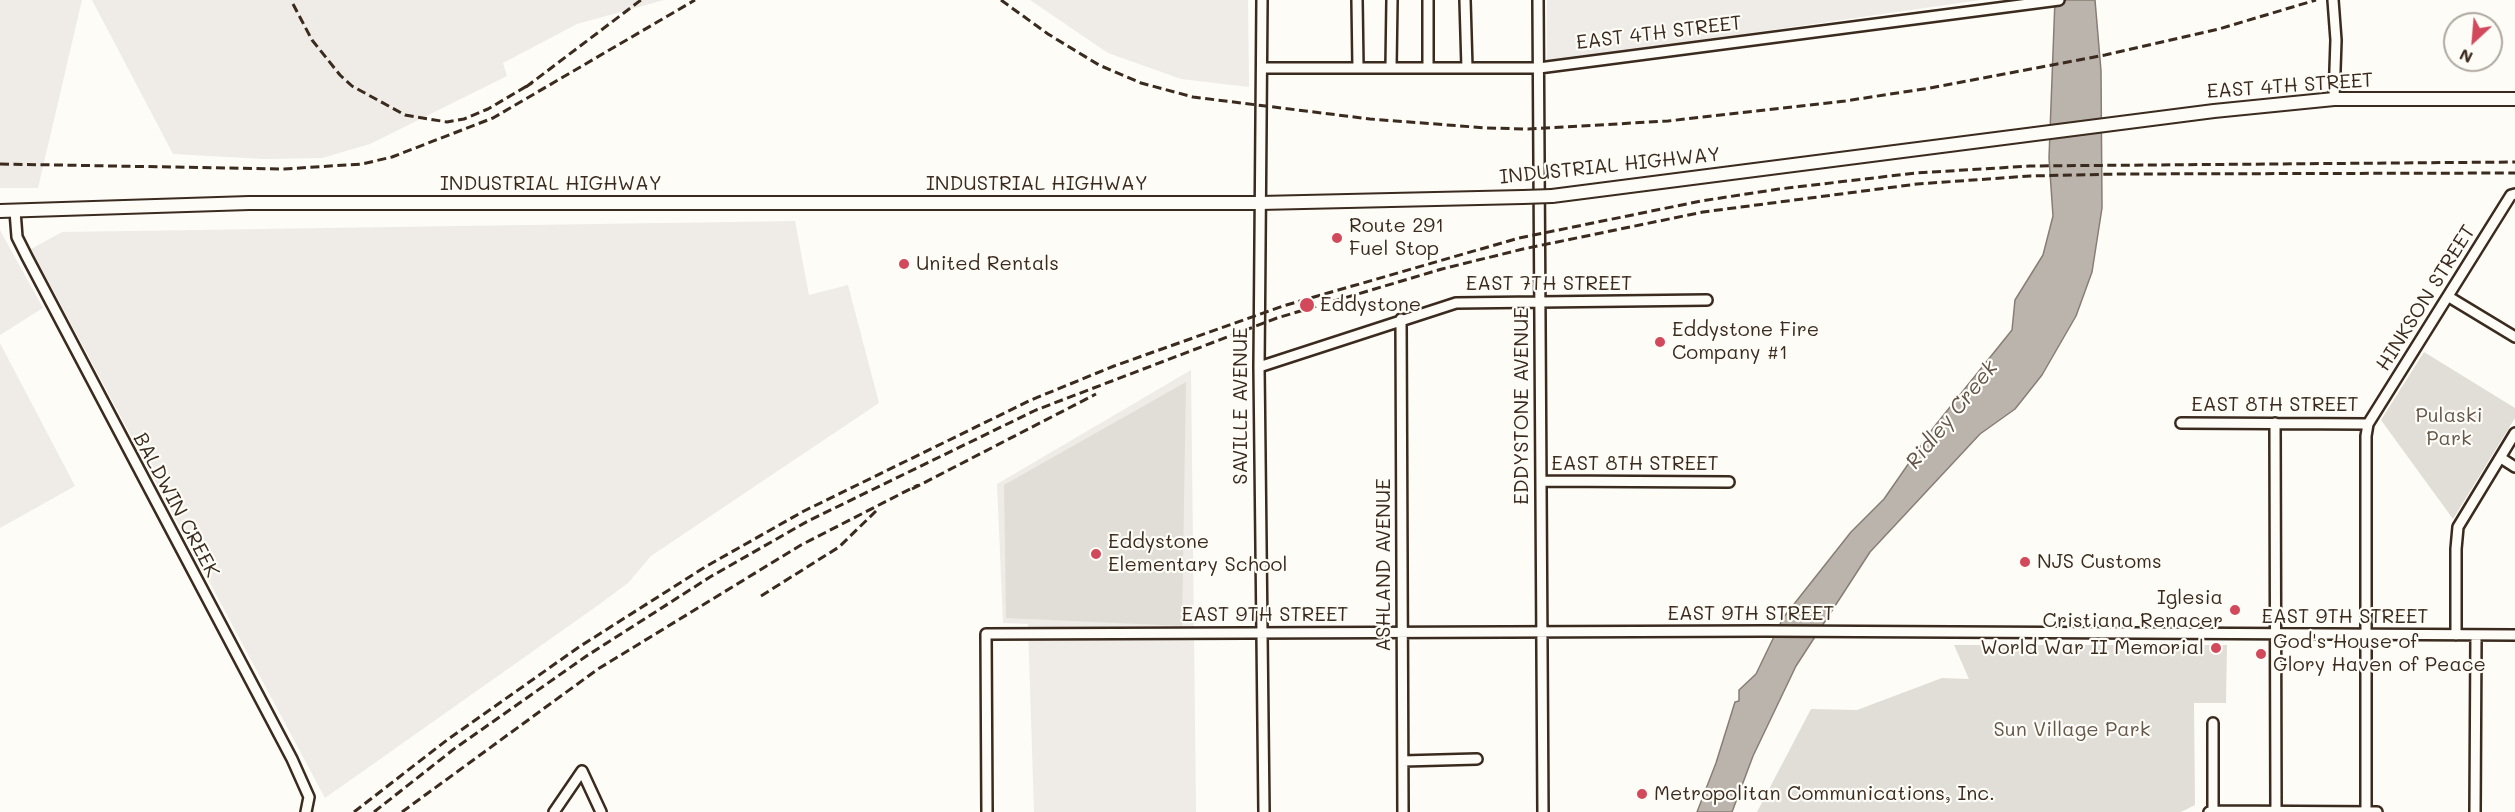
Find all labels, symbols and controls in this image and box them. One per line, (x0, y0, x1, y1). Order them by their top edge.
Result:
street label: EAST 4TH STREET (1575, 11, 1743, 55)
north arrow (2443, 12, 2503, 72)
text: N (2456, 45, 2476, 69)
street label: EAST 4TH STREET (2206, 68, 2374, 104)
street label: INDUSTRIAL HIGHWAY (1498, 142, 1722, 190)
street label: INDUSTRIAL HIGHWAY (440, 172, 662, 196)
street label: INDUSTRIAL HIGHWAY (926, 172, 1148, 196)
place label: Route 291 Fuel Stop (1349, 214, 1444, 261)
street label: HINKSON STREET (2371, 221, 2481, 375)
marker: Route 291 Fuel Stop (1330, 231, 1344, 245)
place label: United Rentals (916, 252, 1059, 276)
marker: United Rentals (897, 257, 911, 271)
street label: EAST 7TH STREET (1466, 272, 1632, 296)
place label: Eddystone (1320, 293, 1421, 317)
marker: Eddystone (1298, 296, 1316, 314)
street label: EDDYSTONE AVENUE (1510, 307, 1534, 505)
place label: Eddystone Fire Company #1 (1672, 318, 1819, 365)
street label: SAVILLE AVENUE (1229, 327, 1253, 485)
marker: Eddystone Fire Company #1 (1653, 335, 1667, 349)
water label: Ridley Creek (1901, 356, 2003, 474)
street label: EAST 8TH STREET (2191, 393, 2359, 417)
park label: Pulaski Park (2415, 404, 2483, 451)
street label: BALDWIN CREEK (128, 429, 224, 581)
street label: EAST 8TH STREET (1551, 452, 1719, 476)
street label: ASHLAND AVENUE (1372, 478, 1396, 652)
place label: Eddystone Elementary School (1108, 530, 1287, 577)
marker: Eddystone Elementary School (1089, 547, 1103, 561)
place label: NJS Customs (2037, 550, 2162, 574)
marker: NJS Customs (2018, 555, 2032, 569)
place label: Iglesia Cristiana Renacer (2043, 586, 2223, 633)
street label: EAST 9TH STREET (1668, 602, 1834, 626)
street label: EAST 9TH STREET (1182, 603, 1348, 627)
marker: Iglesia Cristiana Renacer (2228, 603, 2242, 617)
street label: EAST 9TH STREET (2262, 605, 2428, 629)
place label: God's House of Glory Haven of Peace (2273, 630, 2486, 677)
place label: World War II Memorial (1980, 636, 2204, 660)
marker: World War II Memorial (2209, 641, 2223, 655)
marker: God's House of Glory Haven of Peace (2254, 647, 2268, 661)
park label: Sun Village Park (1994, 718, 2150, 742)
place label: Metropolitan Communications, Inc. (1654, 782, 1995, 806)
marker: Metropolitan Communications, Inc. (1635, 787, 1649, 801)

